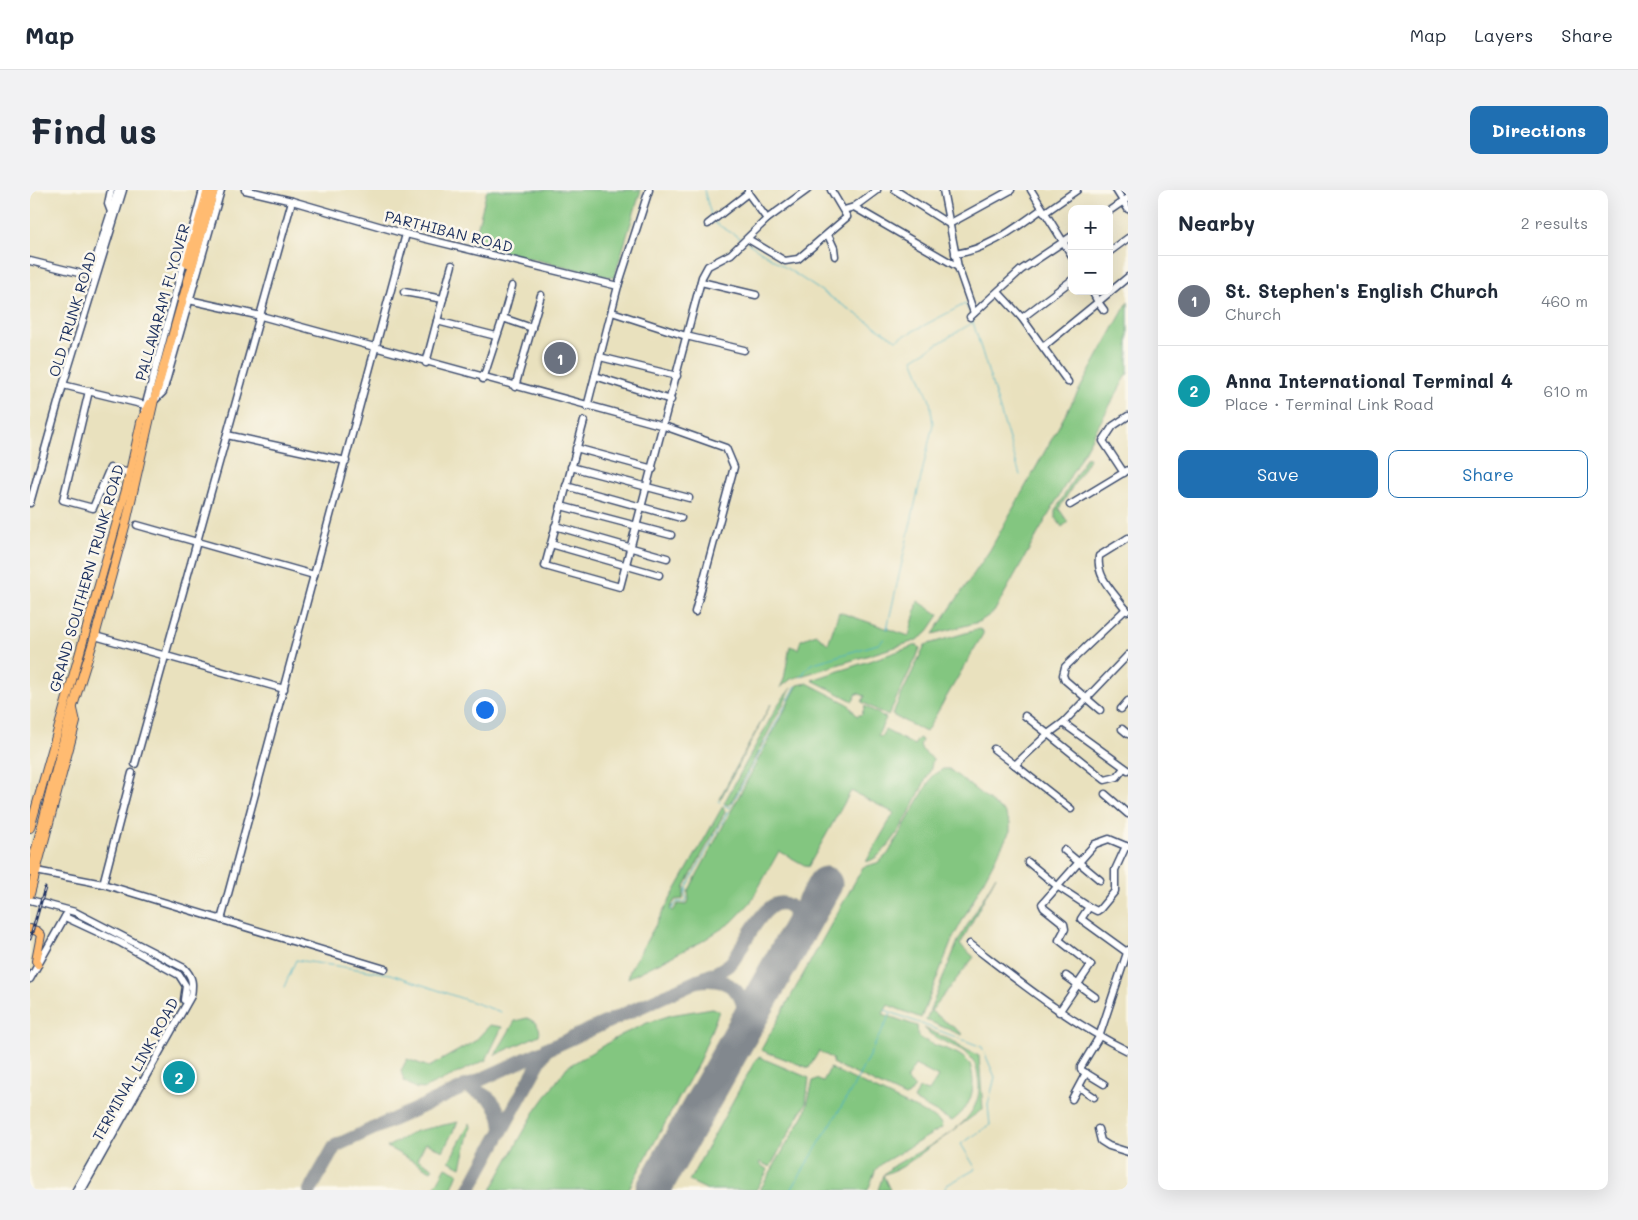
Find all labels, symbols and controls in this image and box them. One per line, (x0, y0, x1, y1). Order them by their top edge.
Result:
text: Map (25, 19, 74, 50)
text: Map (1410, 23, 1446, 47)
text: Layers (1474, 23, 1533, 47)
text: Share (1561, 23, 1613, 47)
button: Directions (1470, 106, 1608, 154)
text: Find us (30, 107, 157, 153)
street label: PARTHIBAN ROAD (383, 205, 515, 257)
map controls (1068, 205, 1113, 295)
button: + (1068, 205, 1113, 250)
text: Nearby (1178, 209, 1255, 236)
text: 2 results (1521, 212, 1588, 233)
street label: PALLAVARAM FLYOVER (130, 221, 194, 383)
street label: OLD TRUNK ROAD (43, 249, 101, 379)
button: − (1068, 250, 1113, 295)
text: St. Stephen's English Church (1225, 278, 1498, 303)
text: 1 (1190, 290, 1198, 311)
text: 460 m (1541, 290, 1588, 311)
text: Church (1225, 303, 1281, 324)
pin: 1 (544, 339, 576, 377)
text: Anna International Terminal 4 (1225, 368, 1513, 393)
text: 2 (1190, 380, 1198, 401)
text: 610 m (1543, 380, 1588, 401)
text: Place · Terminal Link Road (1225, 393, 1433, 414)
button: Save (1178, 450, 1378, 498)
button: Share (1388, 450, 1588, 498)
street label: GRAND SOUTHERN TRUNK ROAD (44, 462, 128, 694)
your location (472, 697, 498, 723)
street label: TERMINAL LINK ROAD (87, 994, 183, 1144)
pin: 2 (163, 1058, 195, 1096)

